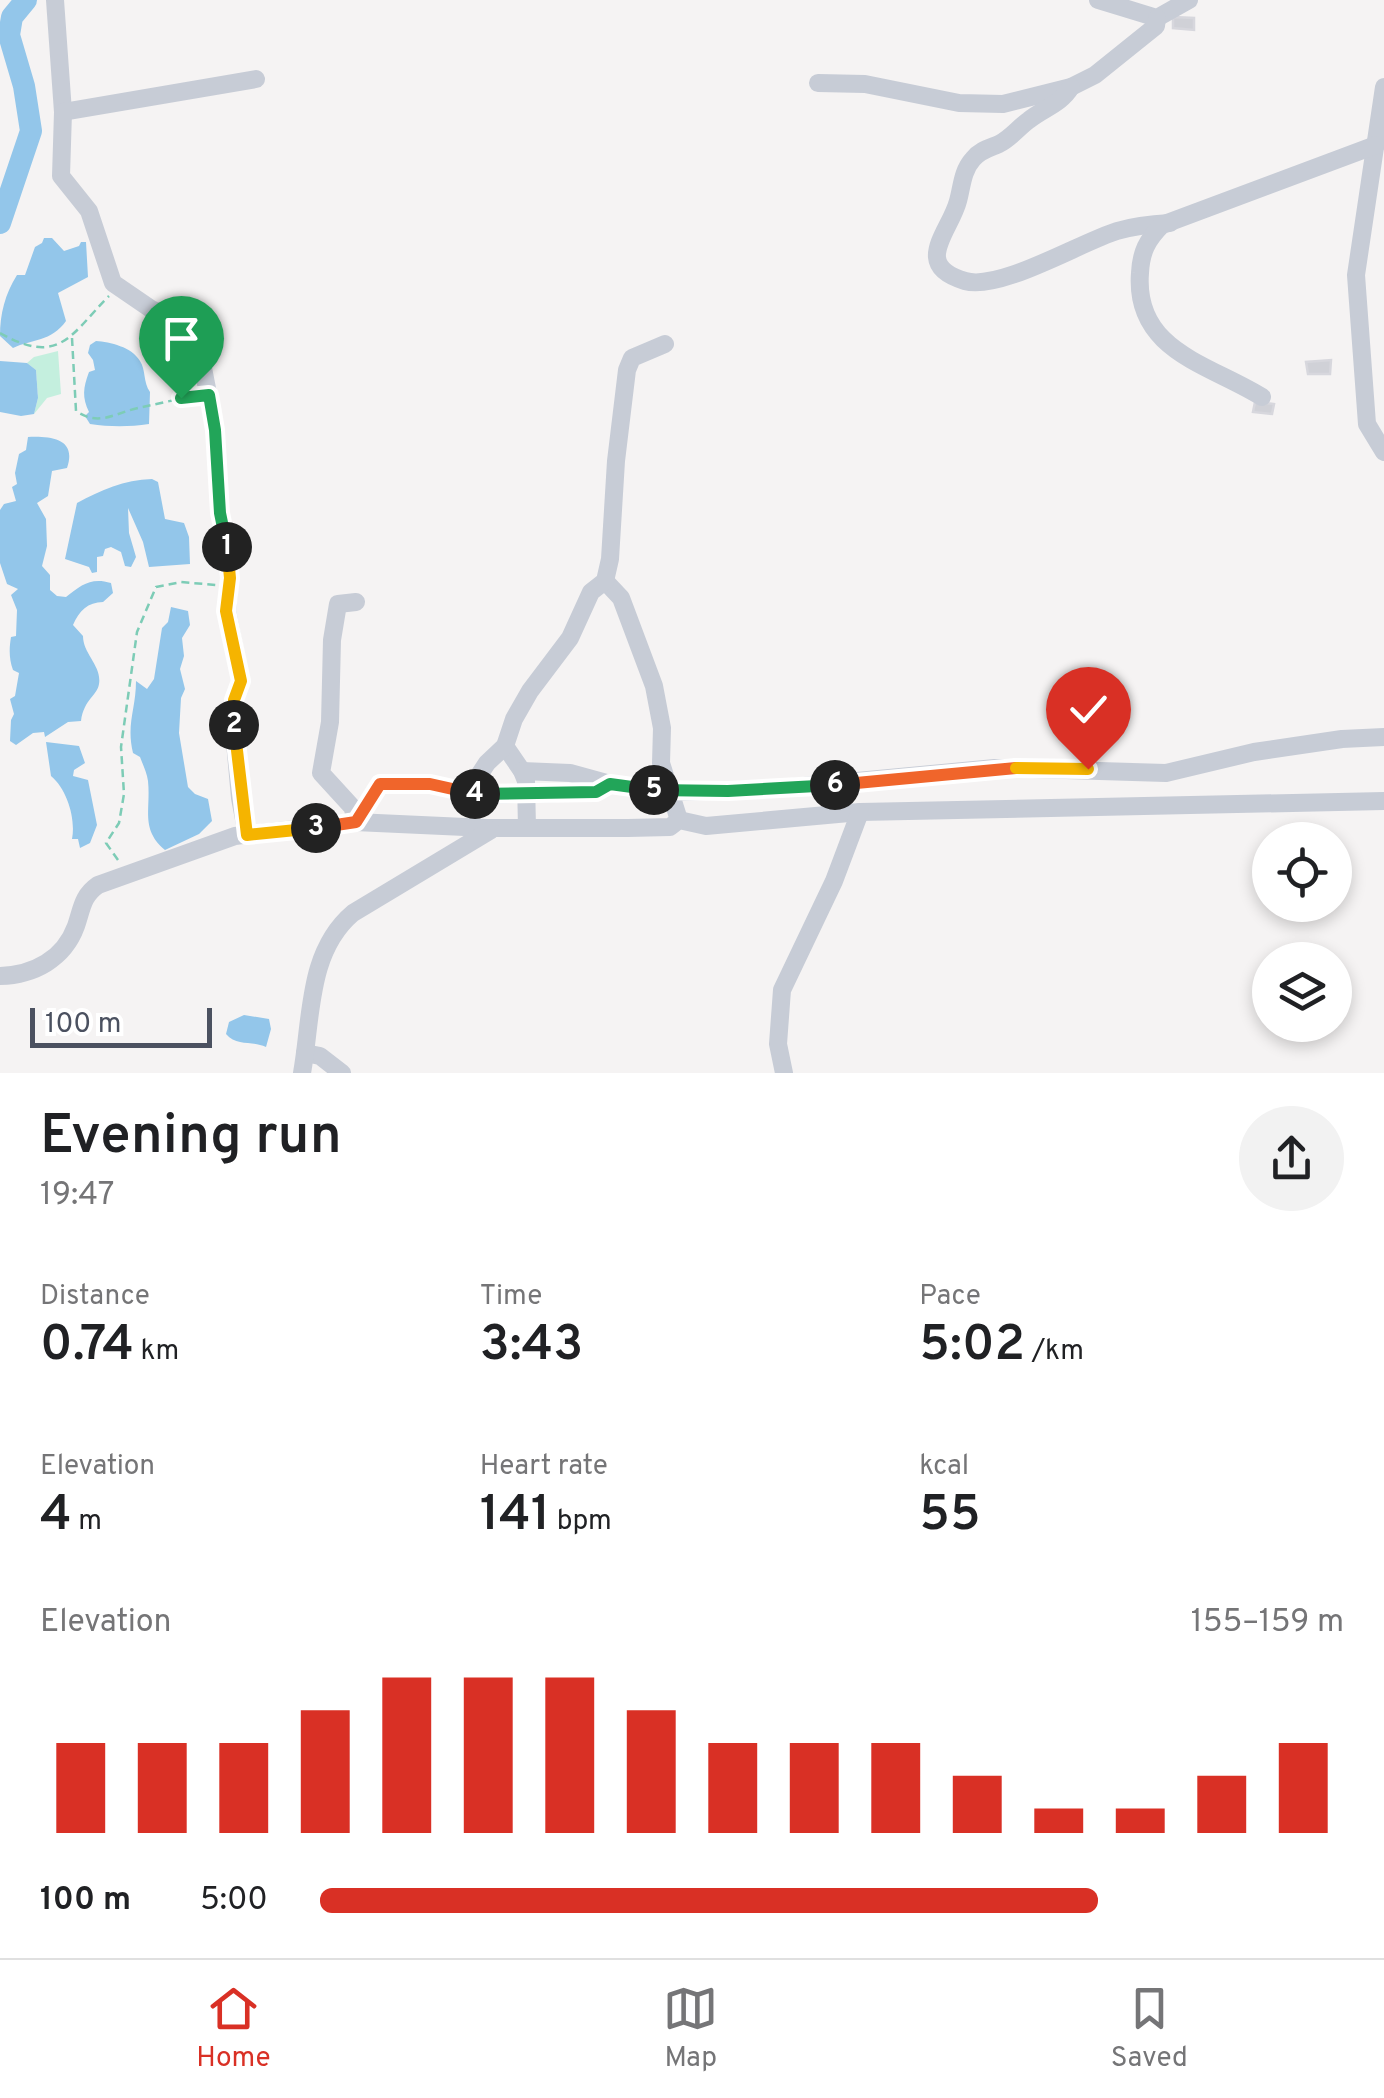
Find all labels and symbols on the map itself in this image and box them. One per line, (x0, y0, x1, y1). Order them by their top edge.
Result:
pin (139, 296, 224, 399)
pin: 1 (202, 522, 252, 572)
pin (1046, 667, 1131, 770)
pin: 2 (209, 700, 259, 750)
pin: 6 (810, 760, 860, 810)
pin: 5 (629, 765, 679, 815)
pin: 4 (450, 769, 500, 819)
pin: 3 (291, 803, 341, 853)
scale bar (30, 1003, 212, 1048)

